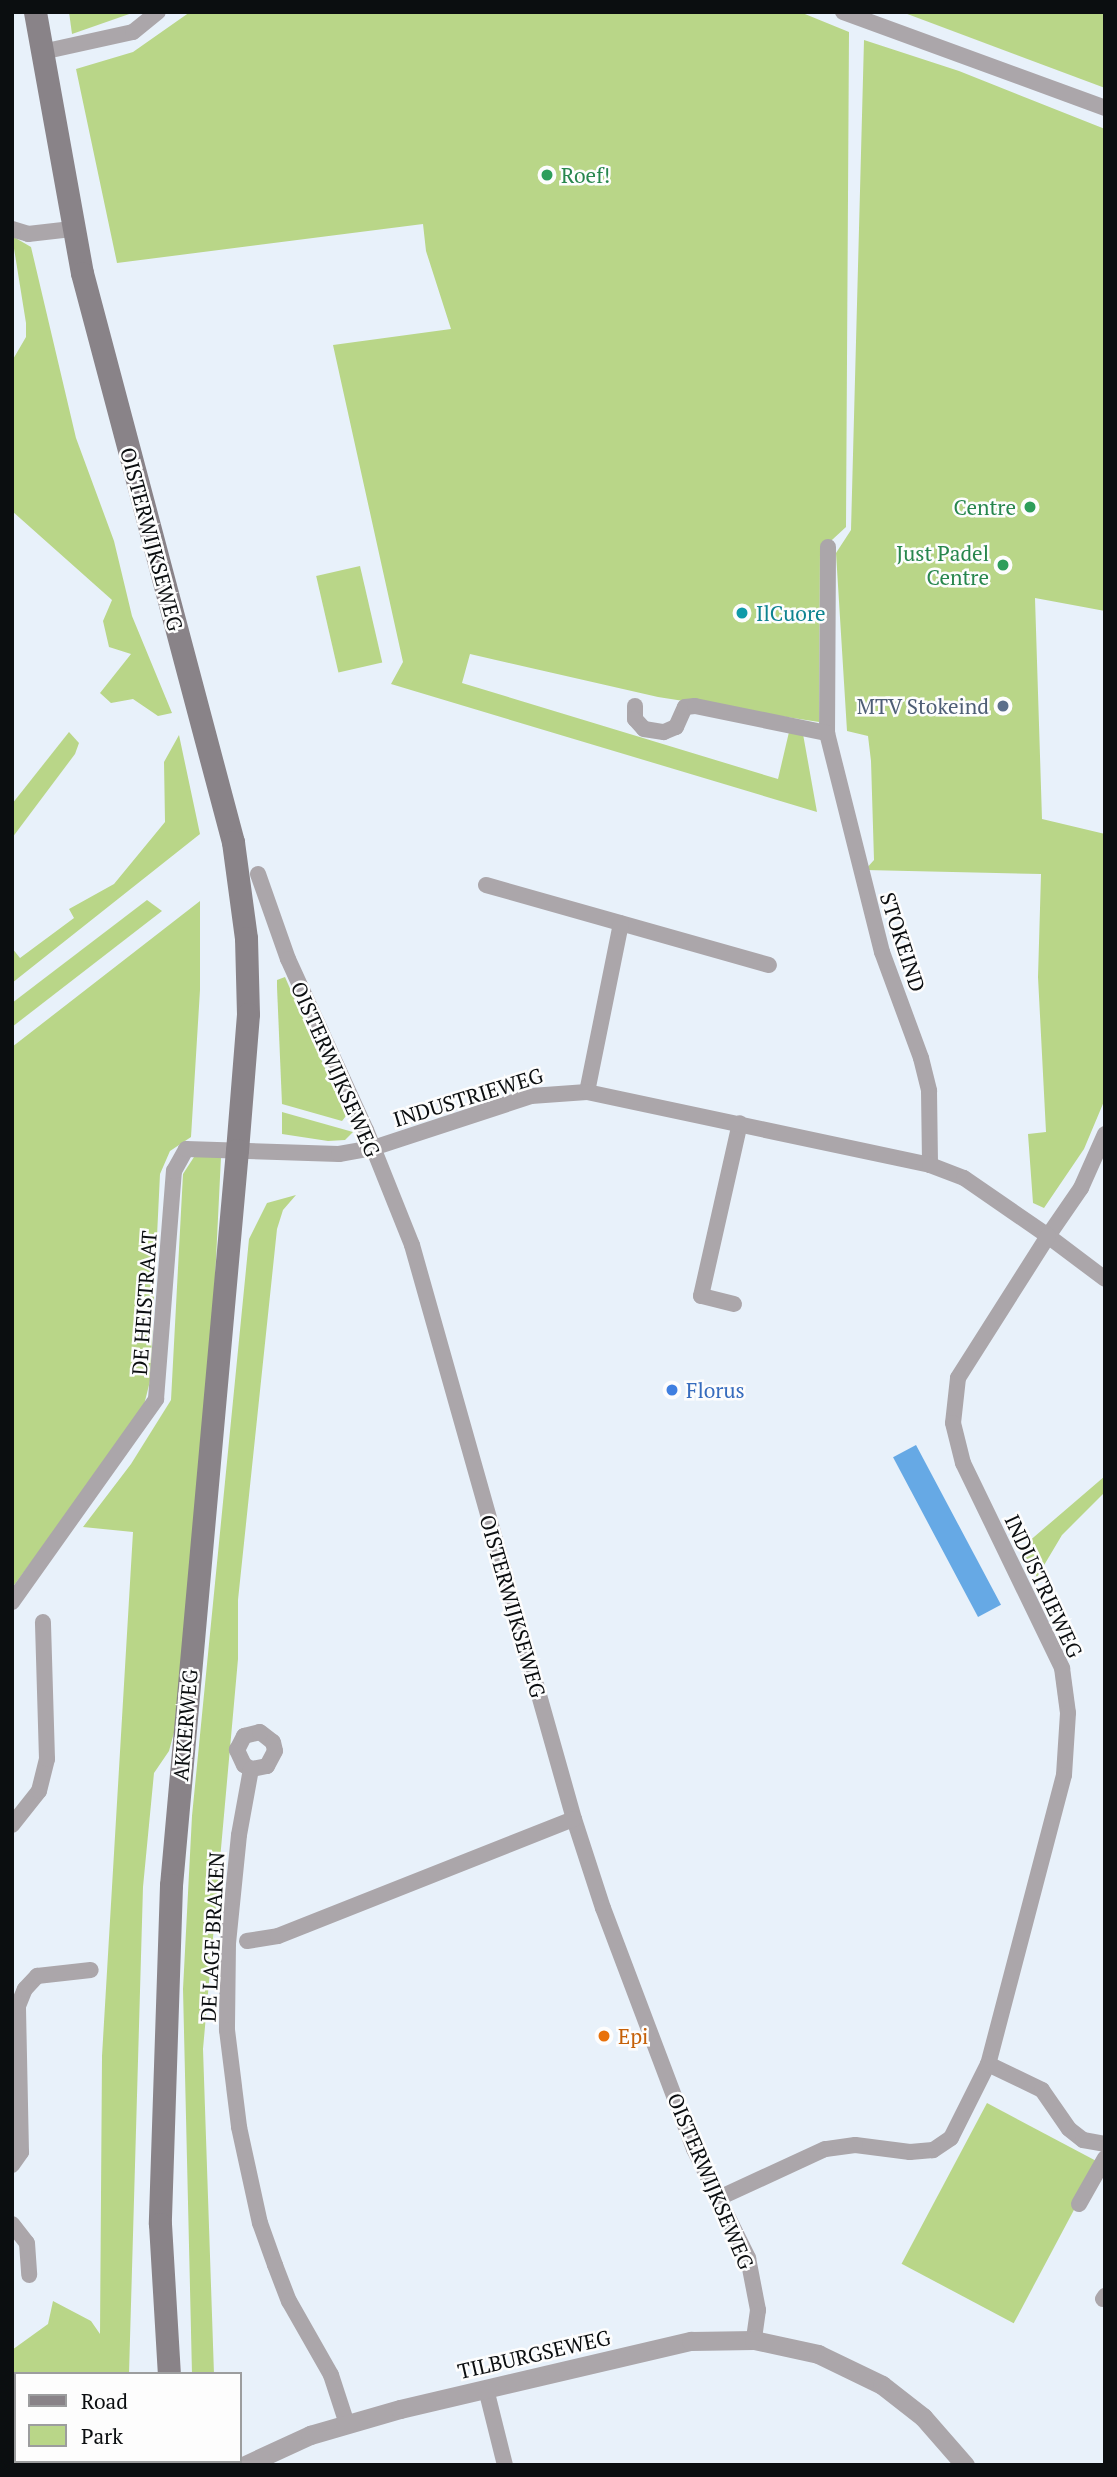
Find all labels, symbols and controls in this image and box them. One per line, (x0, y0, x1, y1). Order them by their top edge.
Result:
place label: Roef! (561, 162, 610, 188)
marker: Roef! (539, 167, 555, 183)
street label: OISTERWIJKSEWEG (115, 444, 189, 634)
place label: Centre (954, 494, 1016, 520)
marker: Centre (1022, 499, 1038, 515)
place label: Just Padel Centre (896, 540, 989, 590)
marker: Just Padel Centre (995, 557, 1011, 573)
place label: IlCuore (756, 600, 826, 626)
marker: IlCuore (734, 605, 750, 621)
place label: MTV Stokeind (856, 693, 989, 719)
marker: MTV Stokeind (995, 698, 1011, 714)
street label: STOKEIND (875, 889, 931, 995)
street label: OISTERWIJKSEWEG (286, 977, 386, 1161)
street label: INDUSTRIEWEG (390, 1062, 546, 1132)
street label: DE HEISTRAAT (126, 1230, 162, 1376)
place label: Florus (686, 1377, 745, 1403)
marker: Florus (664, 1382, 680, 1398)
street label: INDUSTRIEWEG (1000, 1510, 1088, 1662)
street label: OISTERWIJKSEWEG (475, 1512, 551, 1700)
street label: AKKERWEG (168, 1668, 202, 1782)
street label: DE LAGE BRAKEN (195, 1851, 229, 2023)
place label: Epi (618, 2023, 648, 2049)
marker: Epi (596, 2028, 612, 2044)
street label: OISTERWIJKSEWEG (662, 2089, 760, 2273)
street label: TILBURGSEWEG (455, 2324, 613, 2384)
legend (14, 2372, 242, 2463)
text: Road (81, 2387, 128, 2415)
text: Park (81, 2422, 123, 2450)

